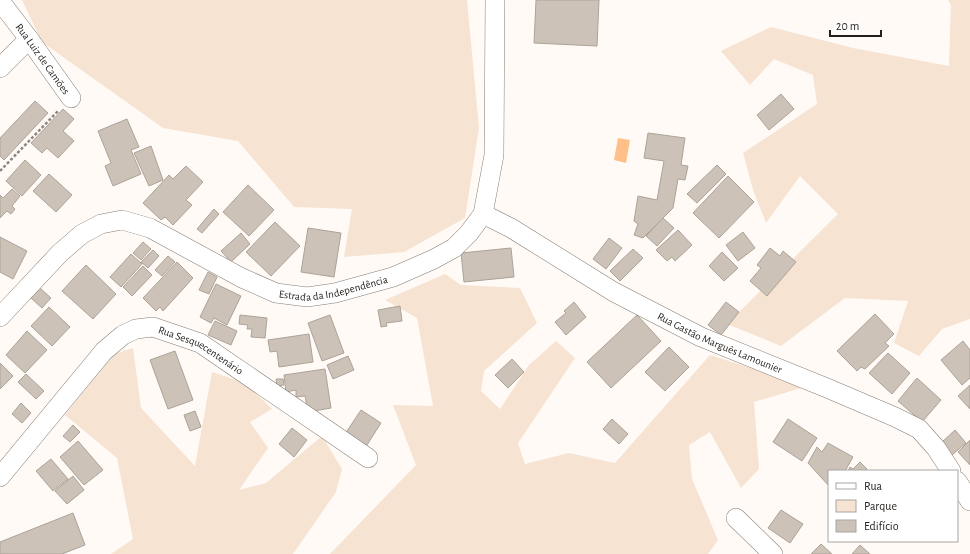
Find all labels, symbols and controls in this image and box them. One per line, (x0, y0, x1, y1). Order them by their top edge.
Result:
scale bar (830, 12, 881, 38)
text: 20 m (836, 20, 859, 32)
street label: Rua Luiz de Camões (14, 21, 72, 96)
street label: Estrada da Independência (278, 273, 389, 303)
street label: Rua Gastão Marguês Lamounier (656, 310, 784, 375)
street label: Rua Sesquecentenário (157, 324, 245, 376)
legend (828, 470, 958, 542)
text: Rua (864, 480, 883, 492)
text: Parque (864, 500, 897, 512)
text: Edifício (864, 520, 899, 532)

